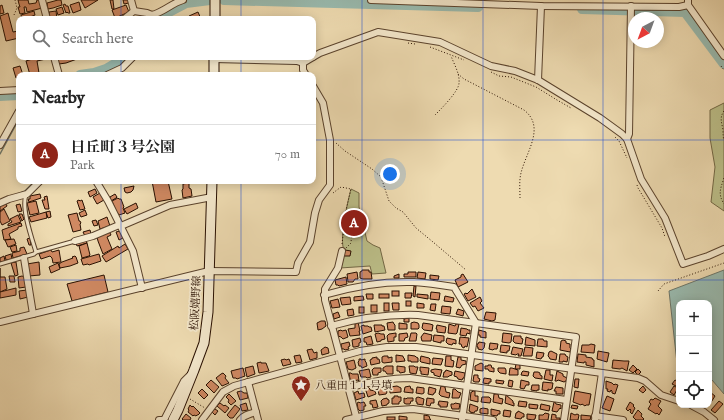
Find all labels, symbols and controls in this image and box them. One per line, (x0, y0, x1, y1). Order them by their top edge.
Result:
north arrow (628, 12, 664, 48)
search box (16, 16, 316, 60)
icon: search (30, 27, 52, 49)
text: Search here (62, 29, 133, 48)
text: Nearby (32, 88, 85, 109)
text: 日丘町３号公園 (70, 138, 175, 157)
text: A (41, 146, 49, 163)
text: 70 m (275, 146, 300, 163)
text: Park (70, 157, 95, 174)
your location (380, 164, 400, 184)
pin: A (341, 208, 367, 238)
street label: 松阪嬉野線 (188, 275, 204, 331)
map controls (676, 300, 712, 408)
button: + (676, 300, 712, 336)
button: − (676, 336, 712, 372)
button: locate (676, 372, 712, 408)
place icon: 八重田１１号墳 (290, 374, 312, 402)
place label: 八重田１１号墳 (315, 379, 392, 393)

